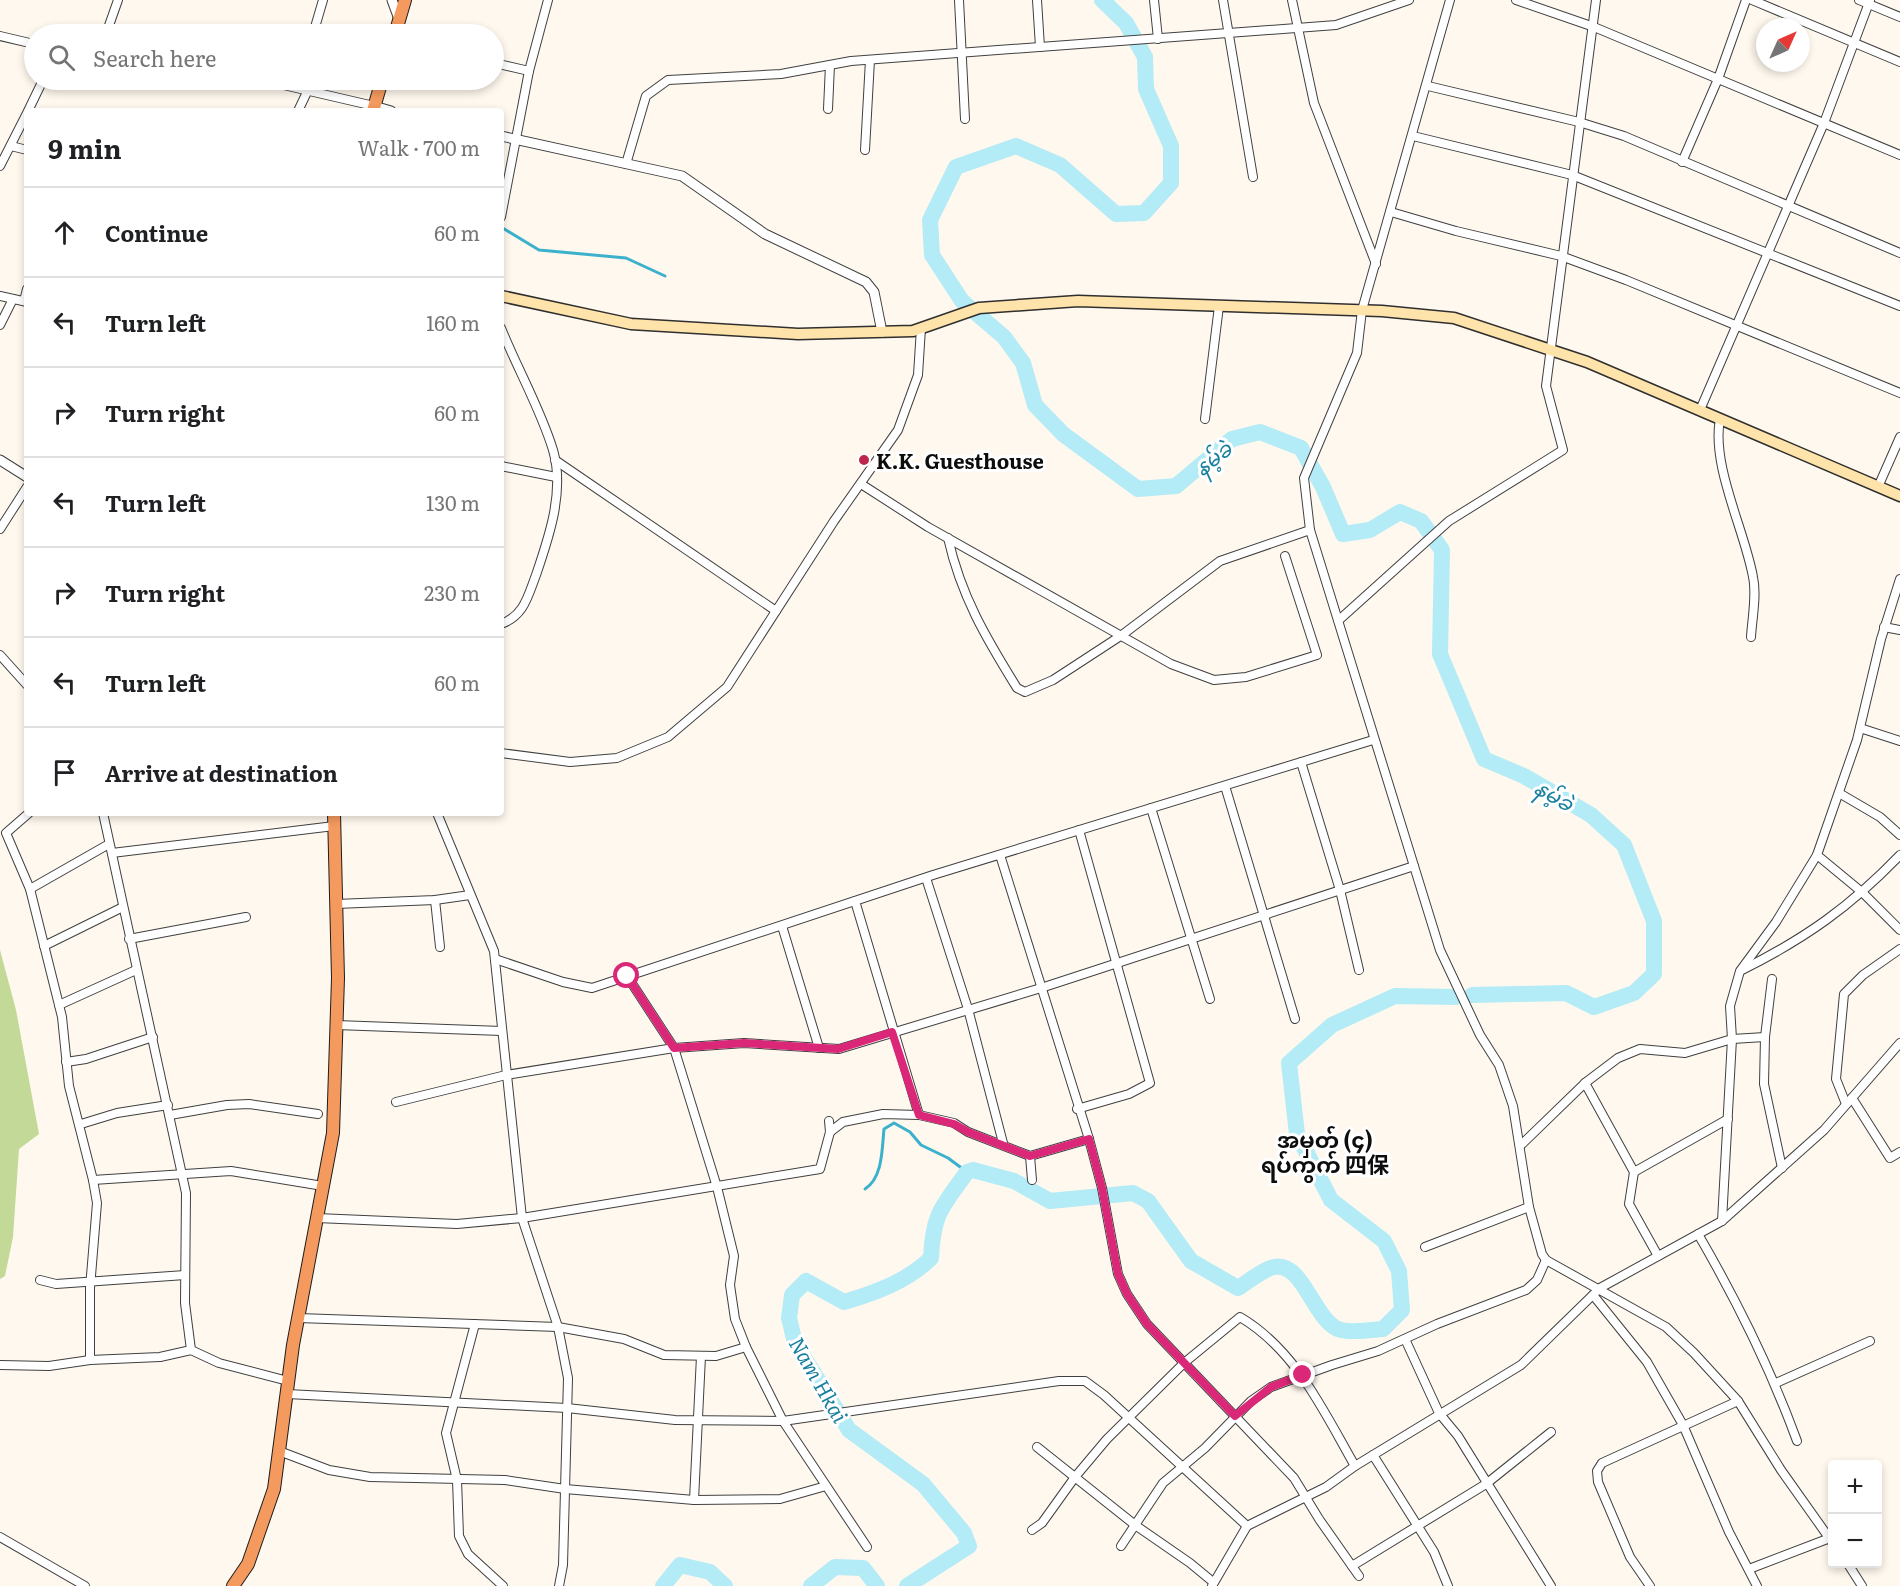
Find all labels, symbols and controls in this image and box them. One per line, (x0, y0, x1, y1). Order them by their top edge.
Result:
north arrow (1756, 18, 1810, 72)
search box (24, 24, 504, 90)
icon: search (45, 41, 78, 74)
text: Search here (93, 41, 216, 74)
text: 9 min (48, 128, 122, 167)
text: Walk · 700 m (357, 132, 480, 162)
icon: ahead (48, 216, 81, 249)
text: Continue (105, 216, 208, 249)
text: 60 m (434, 217, 480, 247)
icon: left (48, 306, 81, 339)
text: Turn left (105, 306, 206, 339)
text: 160 m (426, 307, 480, 337)
icon: right (48, 396, 81, 429)
text: Turn right (105, 396, 225, 429)
text: 60 m (434, 397, 480, 427)
water label: နမ့်ခဲ (1187, 432, 1241, 485)
place label: K.K. Guesthouse (876, 445, 1044, 475)
marker: K.K. Guesthouse (857, 453, 871, 467)
icon: left (48, 486, 81, 519)
text: Turn left (105, 486, 206, 519)
text: 130 m (426, 487, 480, 517)
icon: right (48, 576, 81, 609)
text: Turn right (105, 576, 225, 609)
text: 230 m (424, 577, 480, 607)
icon: left (48, 666, 81, 699)
text: Turn left (105, 666, 206, 699)
text: 60 m (434, 667, 480, 697)
icon: arrive (48, 756, 81, 789)
text: Arrive at destination (105, 756, 338, 789)
water label: နမ့်ခဲ (1528, 770, 1581, 821)
route start (613, 962, 639, 988)
district label: အမှတ် (၄) ရပ်ကွက် 四保 (1261, 1122, 1389, 1183)
water label: Nam Hkai (783, 1330, 857, 1428)
route end (1289, 1361, 1315, 1387)
map controls (1828, 1460, 1882, 1568)
button: + (1828, 1460, 1882, 1514)
button: − (1828, 1514, 1882, 1568)

